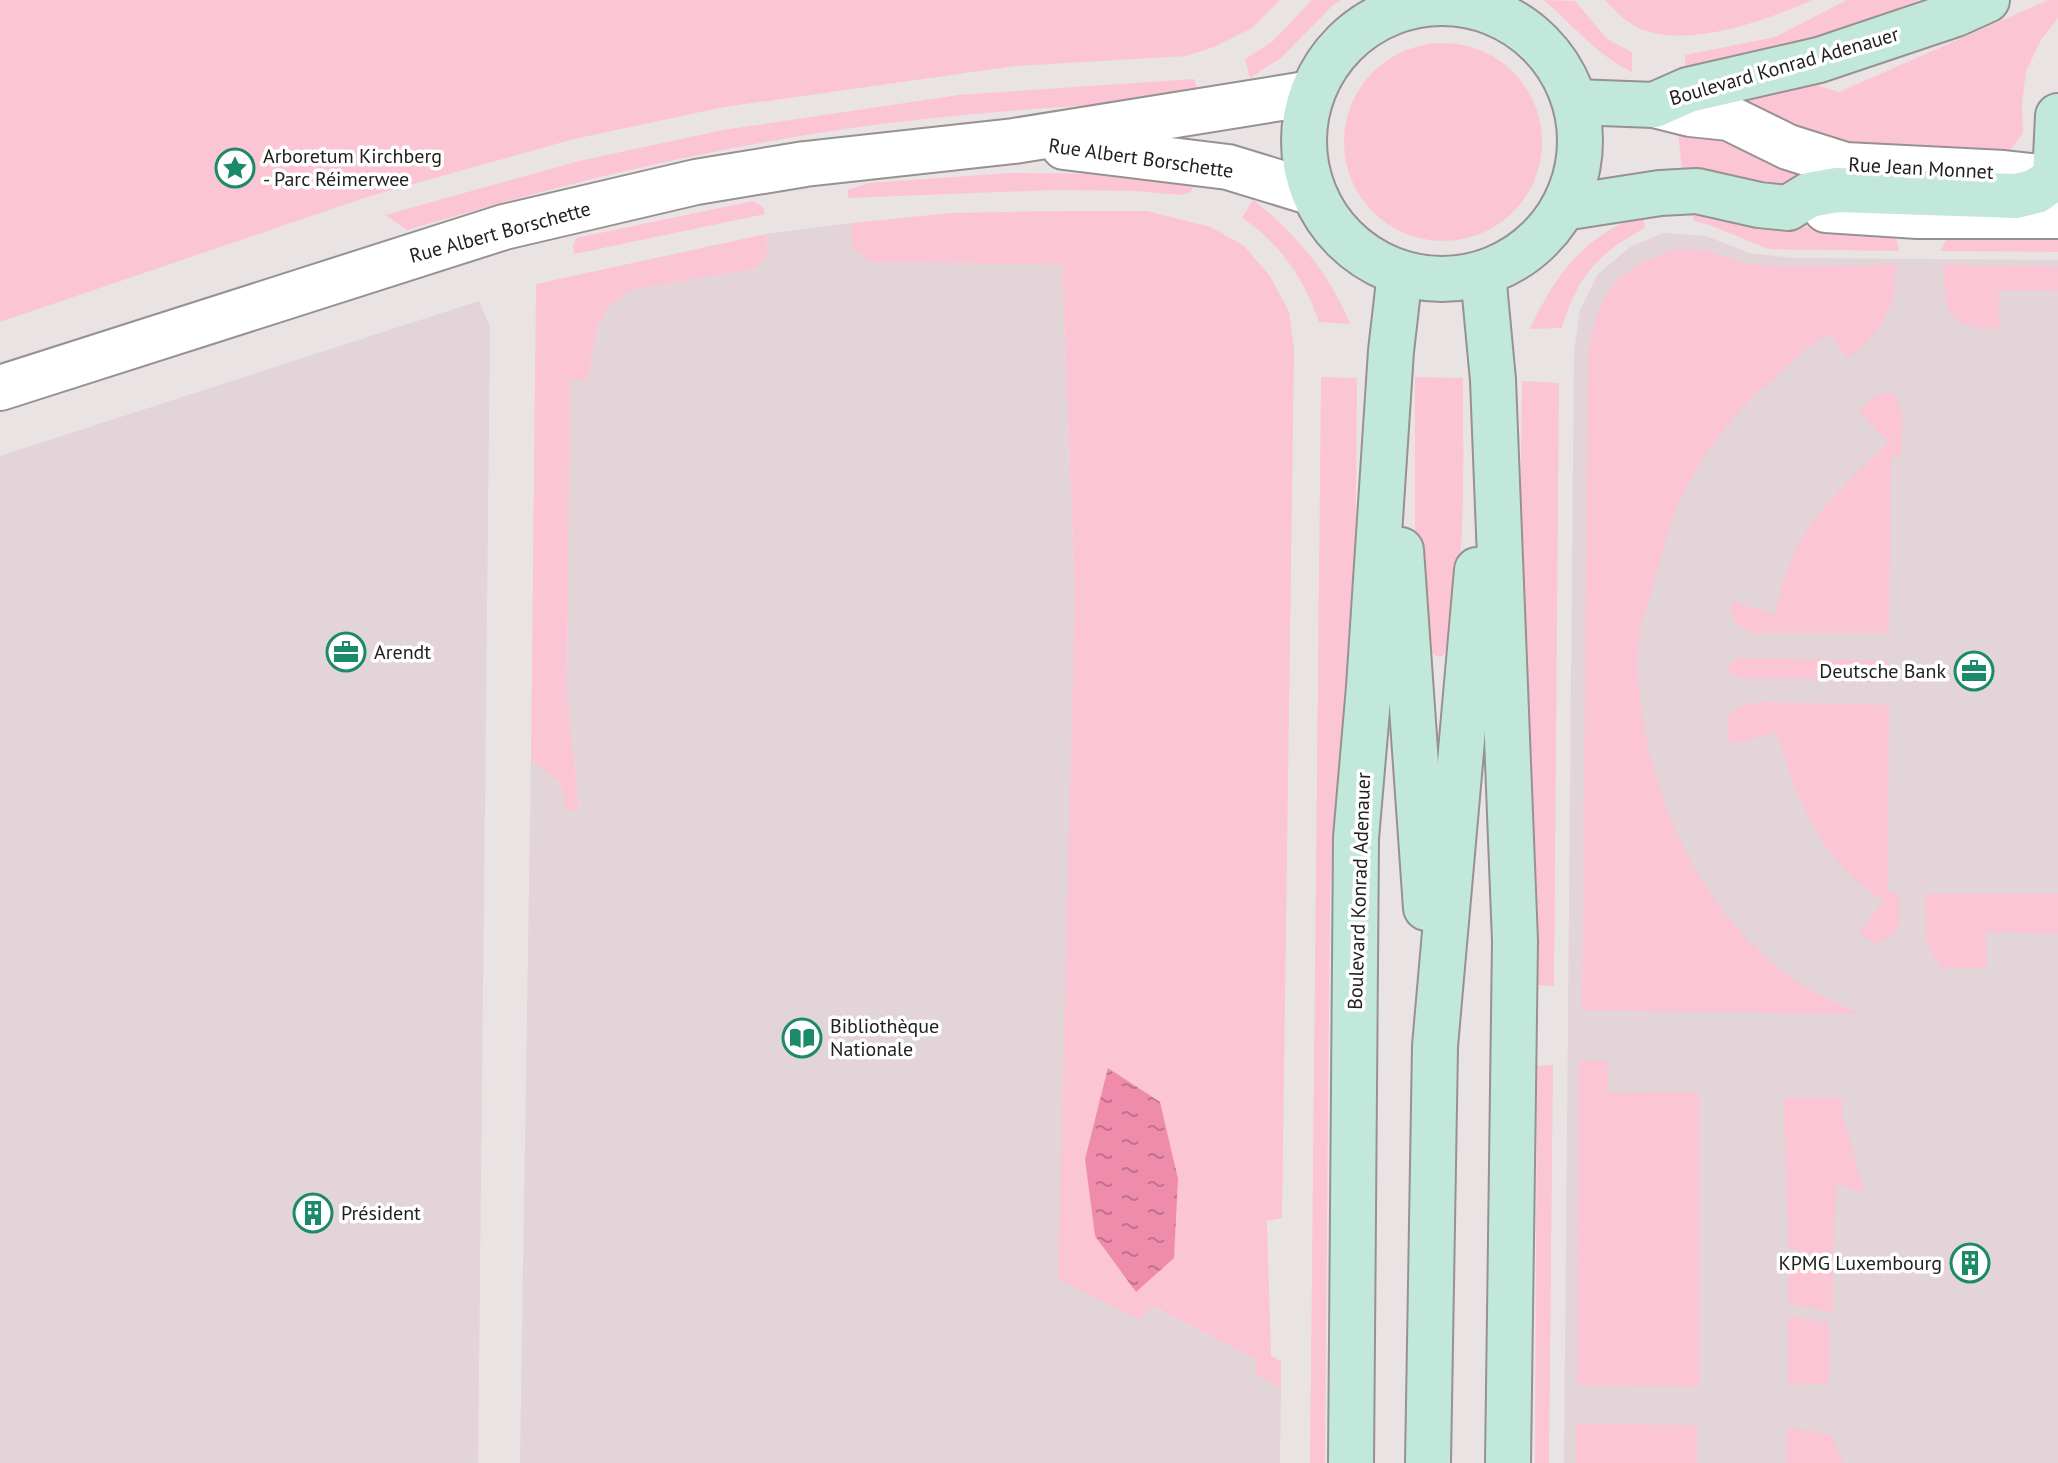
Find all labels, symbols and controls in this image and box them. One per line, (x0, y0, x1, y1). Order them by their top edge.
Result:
street label: Boulevard Konrad Adenauer (1666, 21, 1902, 111)
street label: Rue Albert Borschette (1047, 132, 1235, 184)
place label: Arboretum Kirchberg - Parc Réimerwee (263, 143, 442, 192)
place icon: Arboretum Kirchberg - Parc Réimerwee (214, 147, 256, 189)
street label: Rue Jean Monnet (1848, 151, 1995, 185)
street label: Rue Albert Borschette (407, 195, 593, 269)
office icon: Arendt (325, 631, 367, 673)
place label: Arendt (374, 639, 431, 665)
office icon: Deutsche Bank (1953, 650, 1995, 692)
place label: Deutsche Bank (1819, 658, 1946, 684)
street label: Boulevard Konrad Adenauer (1342, 772, 1376, 1010)
place label: Bibliothèque Nationale (830, 1013, 939, 1062)
library icon: Bibliothèque Nationale (781, 1017, 823, 1059)
building icon: Président (292, 1192, 334, 1234)
place label: Président (341, 1200, 421, 1226)
building icon: KPMG Luxembourg (1949, 1242, 1991, 1284)
place label: KPMG Luxembourg (1778, 1250, 1942, 1276)

